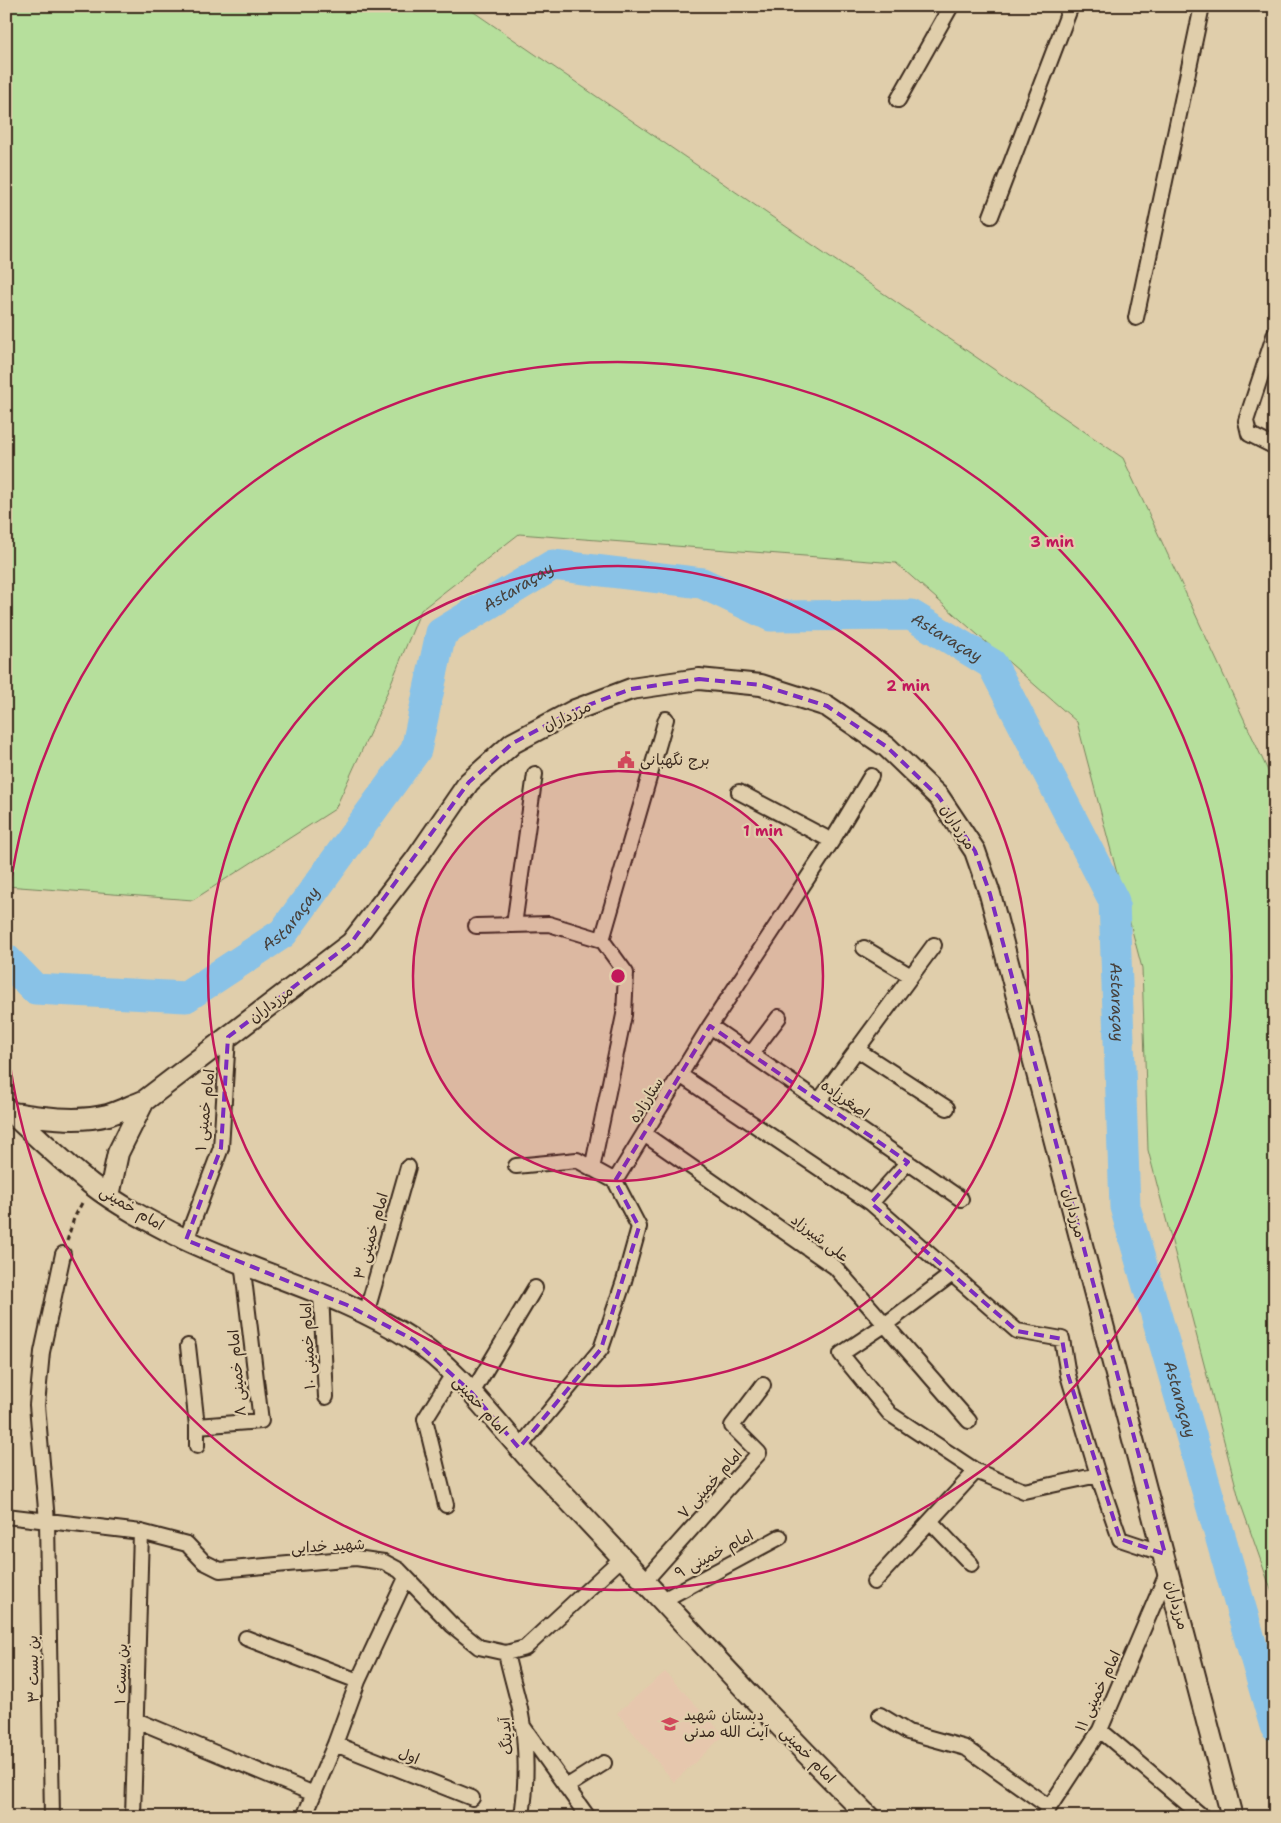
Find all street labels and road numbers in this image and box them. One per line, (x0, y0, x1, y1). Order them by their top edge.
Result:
street label: مرزداران (540, 696, 594, 736)
street label: مرزداران (936, 800, 980, 854)
street label: مرزداران (245, 981, 297, 1027)
street label: امام خمینی ۱ (191, 1068, 220, 1152)
street label: ستارزاده (624, 1073, 668, 1127)
street label: اصغرزاده (817, 1075, 873, 1123)
street label: امام خمینی (96, 1181, 168, 1236)
street label: مرزداران (1058, 1186, 1090, 1240)
street label: امام خمینی ۳ (349, 1190, 394, 1282)
street label: علی شیرزاد (787, 1210, 853, 1266)
street label: امام خمینی ۱۰ (296, 1302, 321, 1390)
street label: امام خمینی ۸ (223, 1329, 252, 1417)
street label: امام خمینی (448, 1372, 511, 1439)
street label: امام خمینی ۷ (673, 1445, 747, 1524)
street label: امام خمینی ۹ (671, 1525, 757, 1584)
street label: شهید خدایی (291, 1534, 365, 1558)
street label: مرزداران (1161, 1578, 1193, 1632)
street label: بن بست ۳ (22, 1635, 44, 1703)
street label: بن بست ۱ (110, 1643, 132, 1705)
street label: امام خمینی ۱۱ (1070, 1647, 1127, 1735)
street label: آبدینگ (494, 1715, 518, 1756)
street label: امام خمینی (775, 1722, 840, 1788)
street label: اول (396, 1743, 422, 1769)

